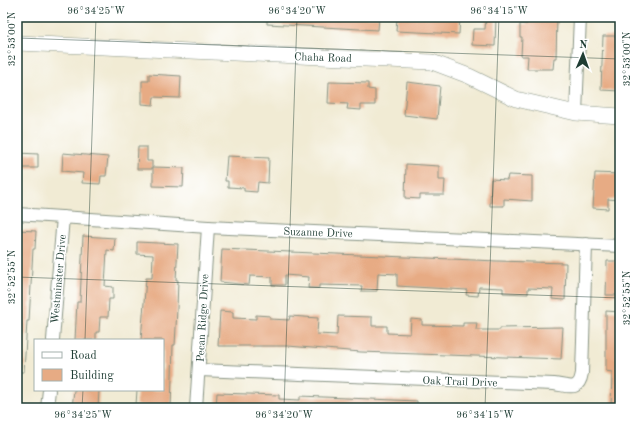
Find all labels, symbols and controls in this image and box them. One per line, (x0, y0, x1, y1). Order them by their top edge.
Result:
text: 96°34'25"W (67, 6, 125, 16)
text: 96°34'20"W (268, 6, 326, 16)
text: 96°34'15"W (470, 6, 528, 16)
text: 32°53'00"N (7, 11, 17, 66)
text: 32°53'00"N (622, 31, 632, 86)
north arrow (563, 34, 603, 74)
text: N (579, 40, 588, 51)
street label: Chaha Road (294, 52, 352, 65)
street label: Suzanne Drive (283, 227, 353, 240)
street label: Westminster Drive (50, 234, 69, 324)
text: 32°52'55"N (7, 249, 17, 304)
text: 32°52'55"N (622, 270, 632, 325)
street label: Pecan Ridge Drive (196, 274, 211, 362)
legend (34, 339, 164, 391)
text: Road (70, 350, 97, 362)
text: Building (70, 370, 114, 382)
street label: Oak Trail Drive (422, 376, 498, 389)
text: 96°34'25"W (54, 410, 112, 420)
text: 96°34'20"W (255, 410, 313, 420)
text: 96°34'15"W (456, 410, 514, 420)

